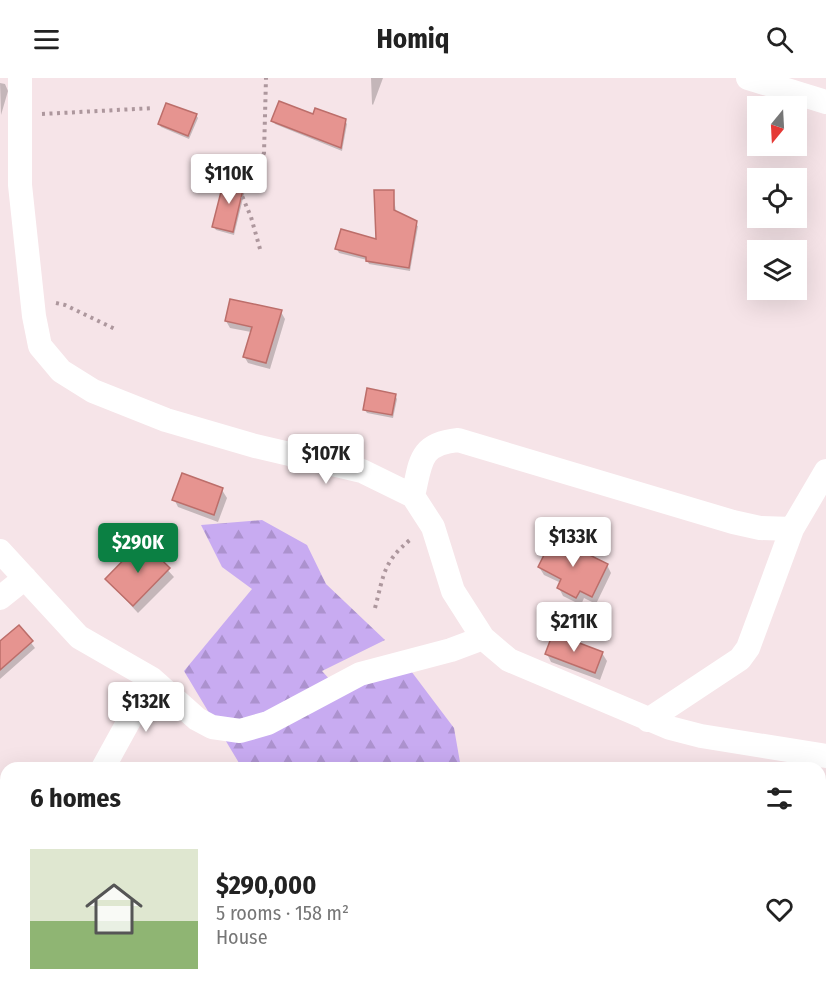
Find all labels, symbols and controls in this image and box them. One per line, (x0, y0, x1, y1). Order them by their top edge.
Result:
icon: menu (30, 23, 63, 56)
text: Homiq (377, 23, 449, 55)
icon: search (763, 23, 796, 56)
north arrow (747, 96, 807, 156)
map controls (747, 96, 807, 300)
pin: $110K (187, 154, 271, 205)
text: $110K (205, 161, 253, 185)
button: locate (747, 168, 807, 228)
button: layers (747, 240, 807, 300)
pin: $107K (284, 434, 368, 485)
text: $107K (302, 441, 350, 465)
pin: $133K (531, 517, 615, 568)
pin: $290K (96, 523, 180, 574)
text: $133K (549, 524, 597, 548)
text: $290K (112, 530, 164, 554)
pin: $211K (532, 602, 616, 653)
text: $211K (551, 609, 597, 633)
pin: $132K (104, 682, 188, 733)
text: $132K (122, 689, 170, 713)
icon: filters (763, 782, 796, 815)
text: 6 homes (30, 783, 121, 814)
text: $290,000 (216, 870, 316, 901)
icon: home (78, 873, 150, 945)
icon: heart (763, 893, 796, 926)
text: 5 rooms · 158 m² (216, 901, 349, 925)
text: House (216, 925, 268, 949)

